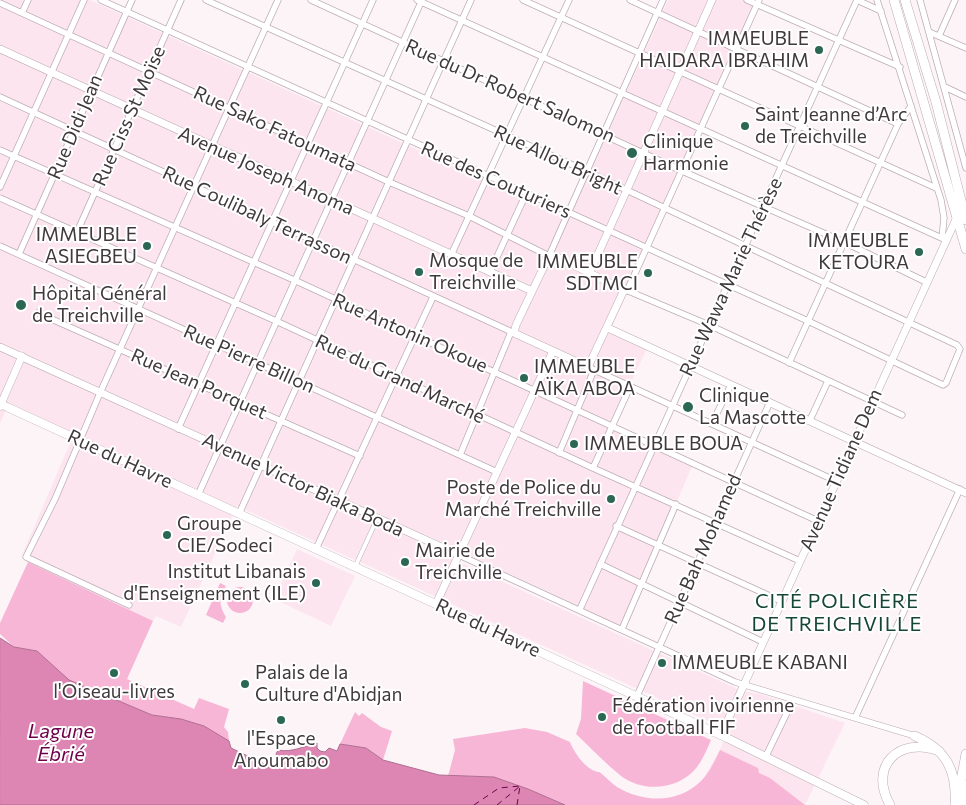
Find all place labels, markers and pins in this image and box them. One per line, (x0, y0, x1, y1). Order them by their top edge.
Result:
place label: IMMEUBLE HAIDARA IBRAHIM (639, 28, 809, 72)
marker: IMMEUBLE HAIDARA IBRAHIM (813, 44, 825, 56)
place label: Saint Jeanne d’Arc de Treichville (755, 104, 907, 148)
marker: Saint Jeanne d’Arc de Treichville (739, 120, 751, 132)
place label: Clinique Harmonie (643, 131, 728, 175)
marker: Clinique Harmonie (625, 146, 639, 160)
place label: IMMEUBLE ASIEGBEU (36, 224, 137, 268)
place label: IMMEUBLE KETOURA (808, 230, 909, 274)
marker: IMMEUBLE ASIEGBEU (141, 240, 153, 252)
marker: IMMEUBLE KETOURA (913, 246, 925, 258)
place label: Mosque de Treichville (429, 250, 523, 294)
place label: IMMEUBLE SDTMCI (537, 251, 638, 295)
marker: Mosque de Treichville (413, 266, 425, 278)
marker: IMMEUBLE SDTMCI (642, 267, 654, 279)
place label: Hôpital Général de Treichville (32, 283, 167, 327)
marker: Hôpital Général de Treichville (14, 298, 28, 312)
place label: IMMEUBLE AÏKA ABOA (534, 356, 635, 400)
marker: IMMEUBLE AÏKA ABOA (518, 372, 530, 384)
place label: Clinique La Mascotte (699, 385, 806, 429)
marker: Clinique La Mascotte (681, 400, 695, 414)
place label: IMMEUBLE BOUA (584, 433, 743, 455)
marker: IMMEUBLE BOUA (568, 438, 580, 450)
place label: Poste de Police du Marché Treichville (445, 477, 601, 521)
marker: Poste de Police du Marché Treichville (605, 493, 617, 505)
place label: Groupe CIE/Sodeci (177, 513, 273, 557)
marker: Groupe CIE/Sodeci (161, 529, 173, 541)
place label: Mairie de Treichville (415, 540, 502, 584)
marker: Mairie de Treichville (399, 556, 411, 568)
place label: Institut Libanais d'Enseignement (ILE) (123, 561, 306, 605)
marker: Institut Libanais d'Enseignement (ILE) (310, 577, 322, 589)
place label: IMMEUBLE KABANI (672, 652, 848, 674)
marker: IMMEUBLE KABANI (656, 657, 668, 669)
place label: Palais de la Culture d'Abidjan (255, 662, 402, 706)
marker: l'Oiseau-livres (108, 667, 120, 679)
marker: Palais de la Culture d'Abidjan (239, 678, 251, 690)
place label: l'Oiseau-livres (53, 681, 175, 703)
place label: Fédération ivoirienne de football FIF (612, 695, 794, 739)
marker: Fédération ivoirienne de football FIF (596, 711, 608, 723)
marker: l'Espace Anoumabo (275, 714, 287, 726)
place label: l'Espace Anoumabo (233, 728, 329, 772)

